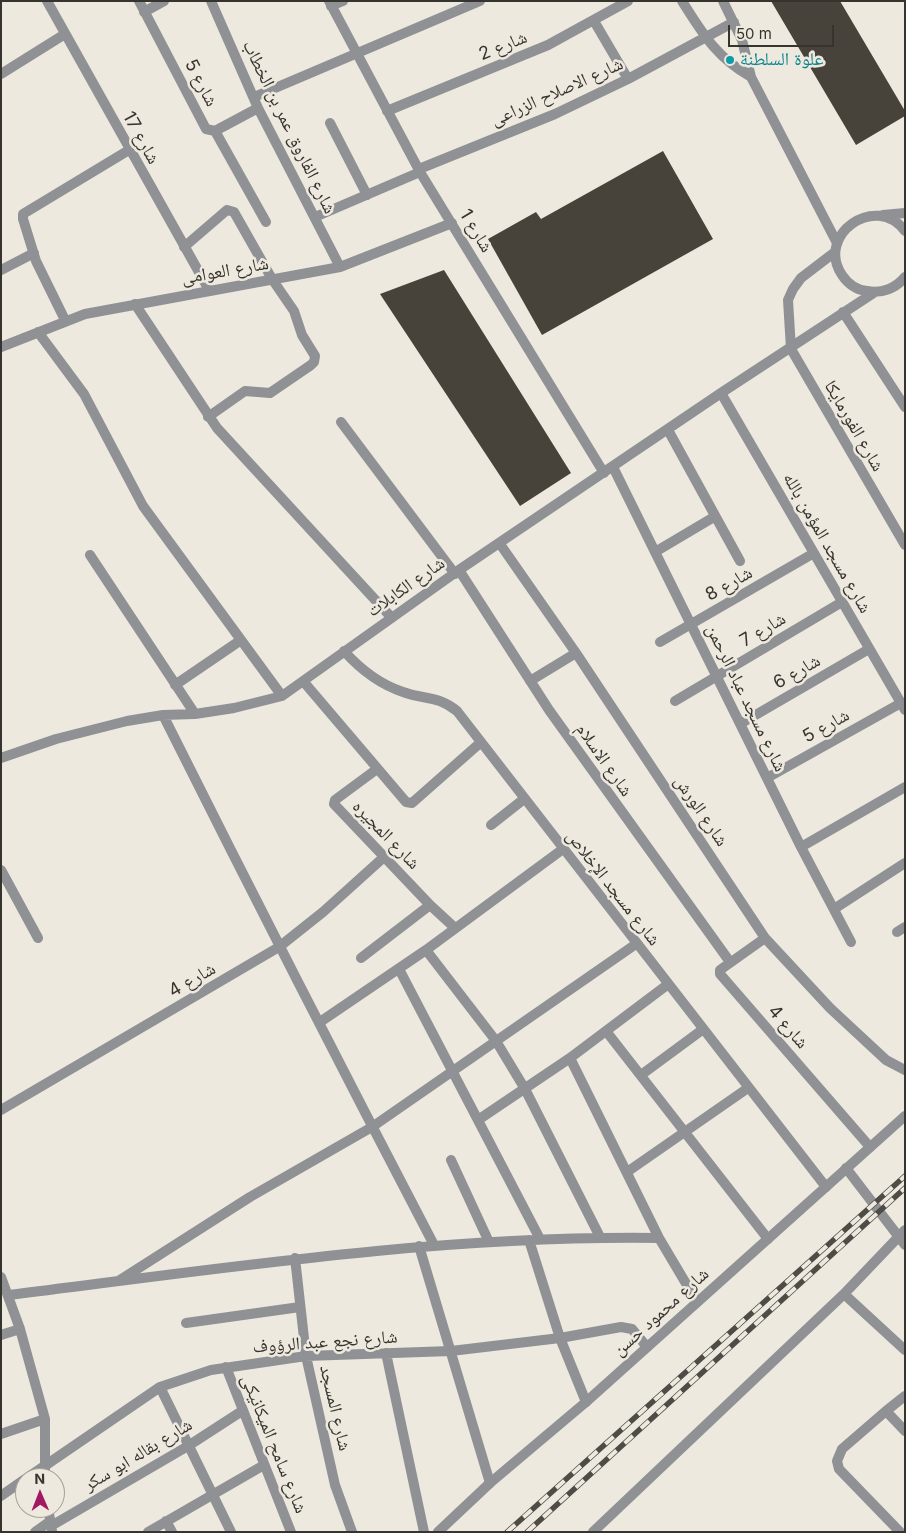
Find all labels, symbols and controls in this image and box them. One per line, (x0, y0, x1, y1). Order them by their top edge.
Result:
scale bar (731, 15, 837, 47)
text: 50 m (736, 24, 772, 43)
street label: شارع 2 (476, 27, 530, 65)
street label: شارع الفاروق عمر بن الخطاب (238, 37, 340, 217)
place label: علوة السلطنة (740, 49, 823, 71)
street label: شارع الاصلاح الزراعى (487, 53, 627, 131)
marker: علوة السلطنة (724, 54, 736, 66)
street label: شارع 5 (180, 56, 222, 110)
street label: شارع 17 (118, 108, 164, 168)
street label: شارع 1 (455, 205, 497, 257)
street label: شارع العوامى (180, 253, 270, 289)
street label: شارع الفورمايكا (819, 377, 889, 475)
street label: شارع مسجد المؤمن بالله (778, 469, 876, 617)
street label: شارع الكابلات (363, 552, 449, 622)
street label: شارع 8 (702, 562, 756, 606)
street label: شارع 7 (736, 608, 790, 652)
street label: شارع مسجد عباد الرحمن (701, 621, 791, 775)
street label: شارع 6 (770, 650, 824, 694)
street label: شارع 5 (799, 704, 853, 748)
street label: شارع الاسلام (571, 719, 637, 801)
street label: شارع الورش (669, 771, 733, 851)
street label: شارع المجيره (348, 796, 424, 874)
street label: شارع مسجد الإخلاص (561, 826, 665, 950)
street label: شارع 4 (165, 958, 219, 1002)
street label: شارع 4 (763, 1001, 813, 1053)
street label: شارع محمود حسن (609, 1263, 713, 1361)
street label: شارع نجع عبد الرؤوف (252, 1326, 398, 1358)
street label: شارع المسجد (315, 1363, 355, 1453)
street label: شارع سامح الميكانيكى (236, 1371, 312, 1517)
street label: شارع بقاله ابو سكر (80, 1414, 196, 1496)
north arrow (15, 1468, 65, 1518)
text: N (34, 1470, 45, 1487)

